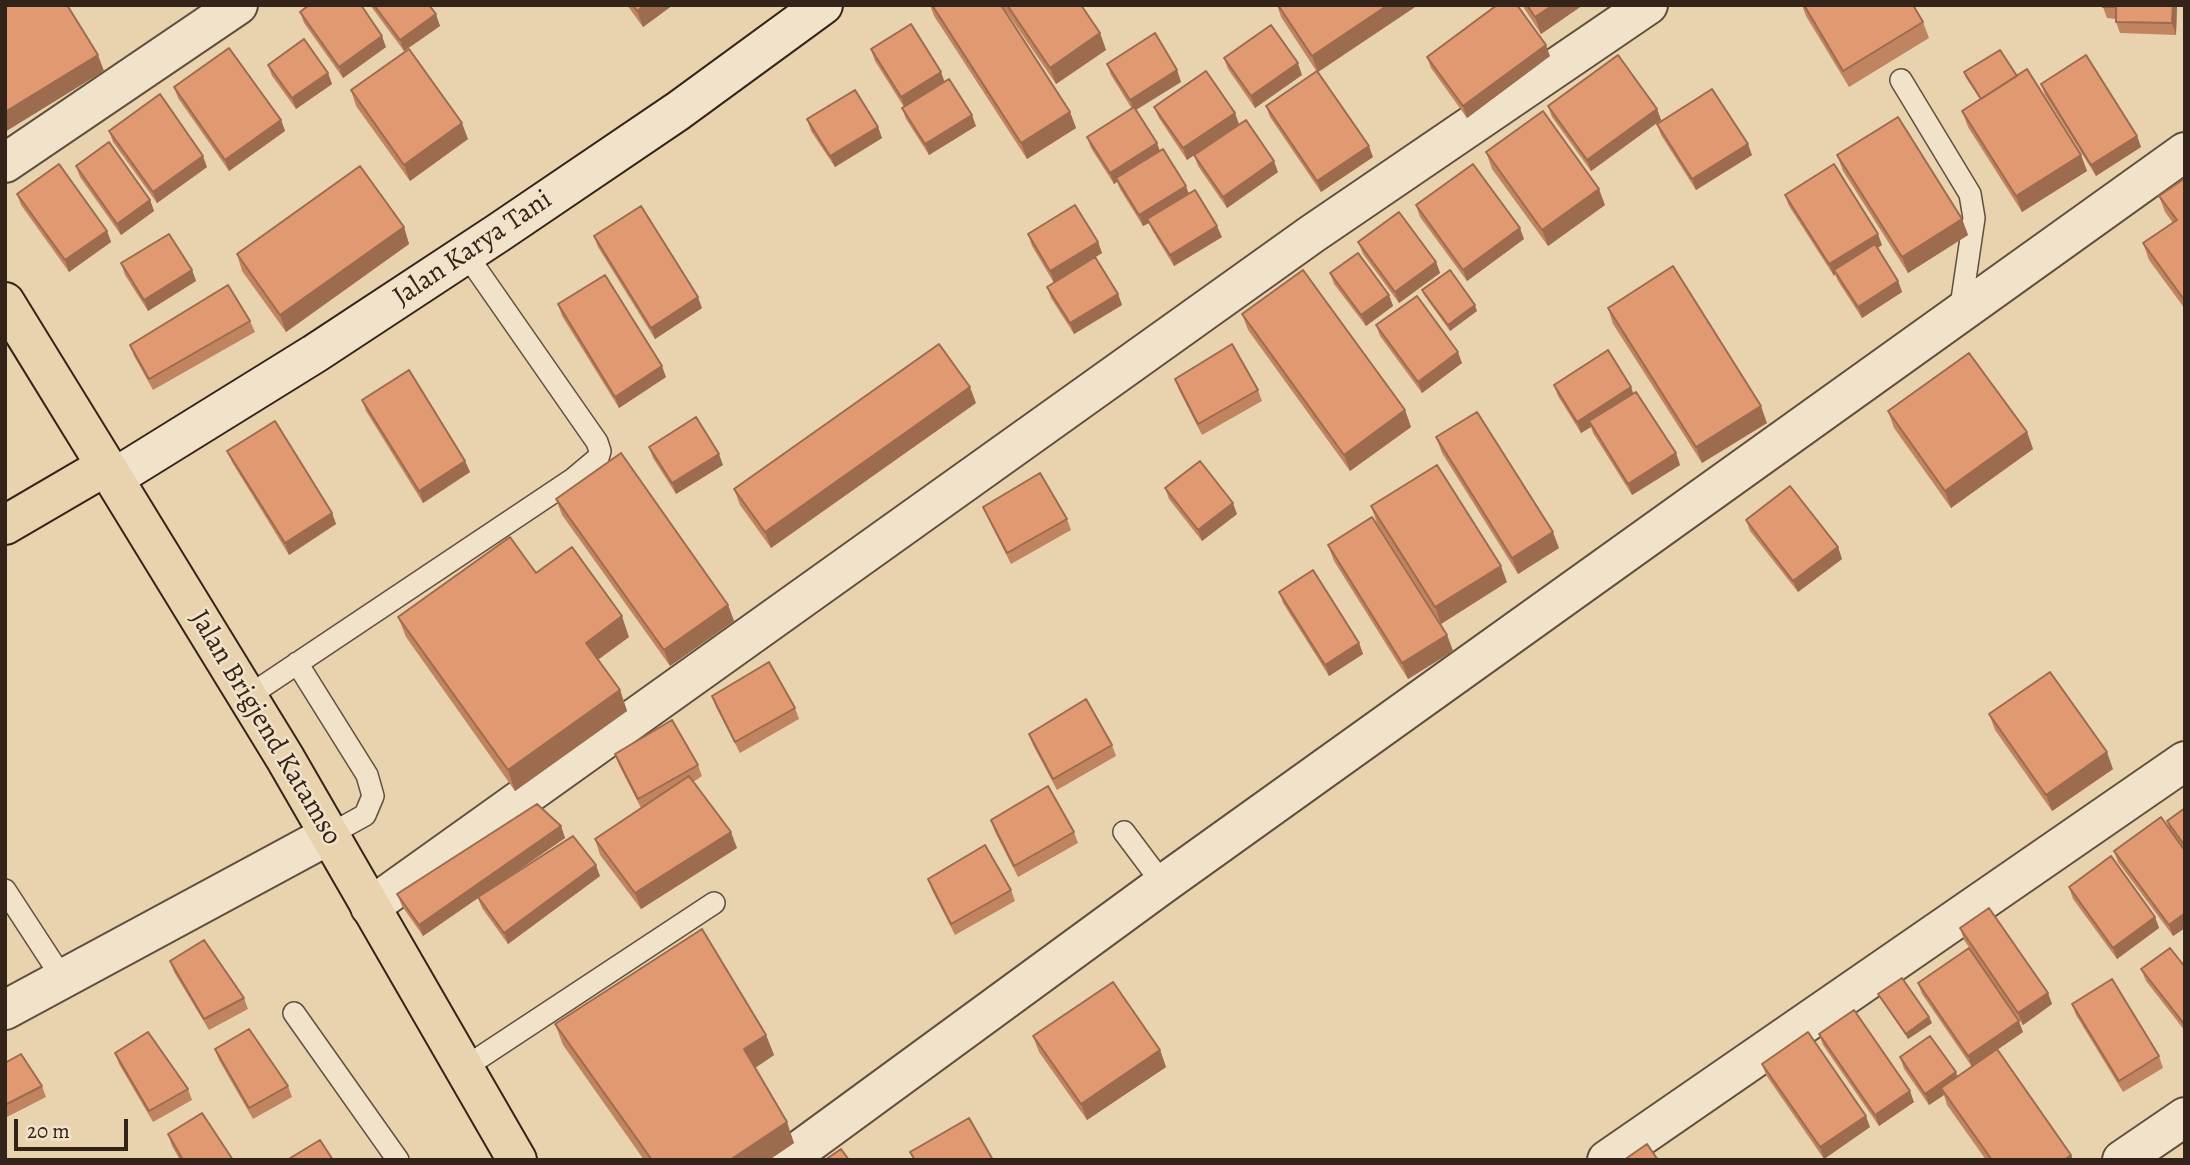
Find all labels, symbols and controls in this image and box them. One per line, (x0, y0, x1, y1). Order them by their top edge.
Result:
street label: Jalan Karya Tani (387, 184, 559, 314)
street label: Jalan Brigjend Katamso (182, 605, 348, 851)
scale bar (18, 1106, 131, 1150)
text: 20 m (27, 1117, 70, 1145)

